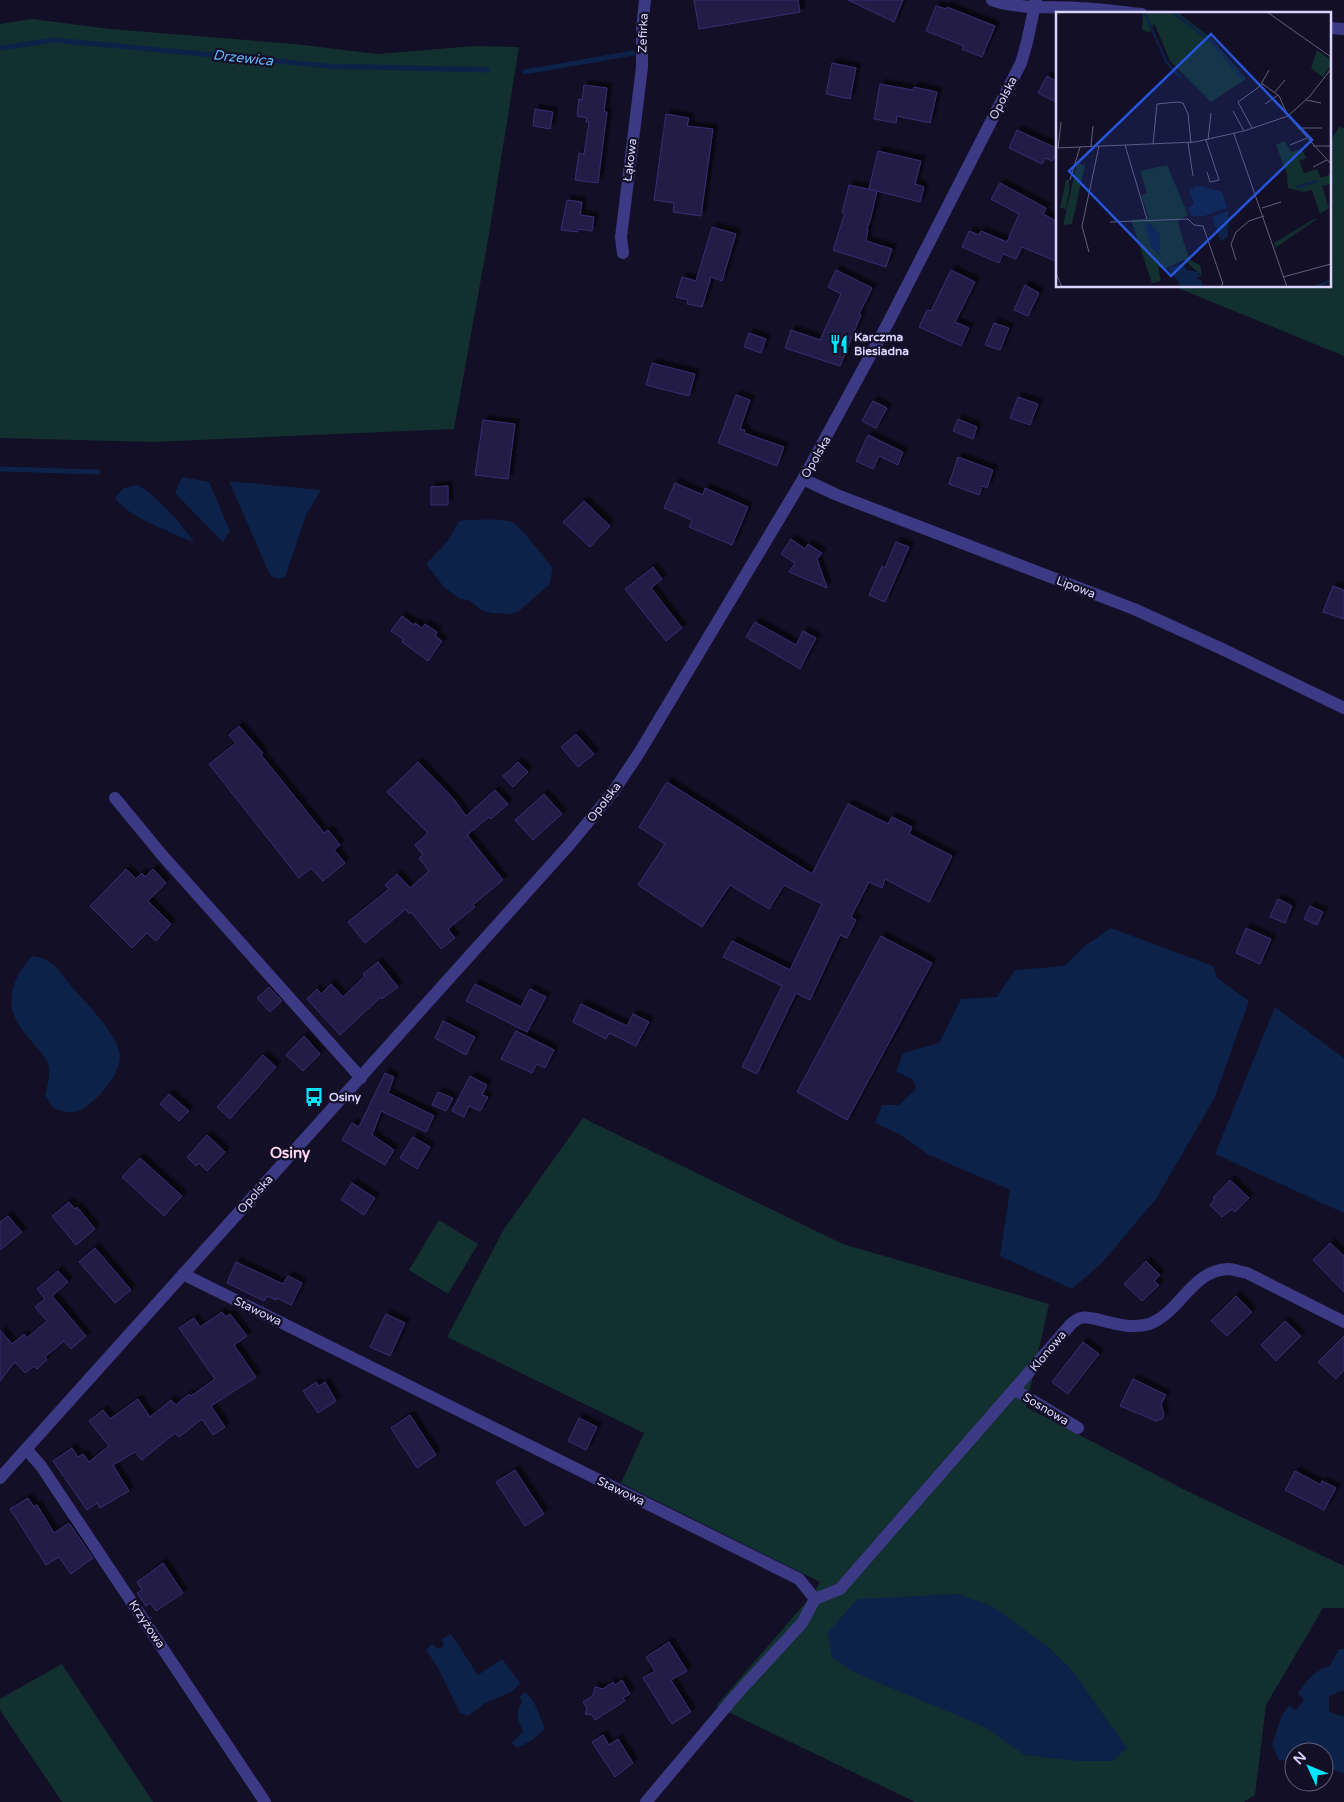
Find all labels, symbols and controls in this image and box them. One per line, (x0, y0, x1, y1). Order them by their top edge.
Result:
inset map (1056, 12, 1332, 288)
street label: Zefirka (635, 13, 651, 53)
water label: Drzewica (212, 46, 275, 70)
street label: Opolska (986, 74, 1020, 122)
street label: Łąkowa (620, 138, 640, 182)
place label: Karczma Biesiadna (854, 330, 909, 358)
restaurant icon: Karczma Biesiadna (828, 333, 850, 355)
street label: Opolska (798, 433, 834, 481)
street label: Lipowa (1054, 573, 1098, 601)
street label: Opolska (584, 779, 624, 825)
bus stop icon: Osiny (303, 1086, 325, 1108)
place label: Osiny (329, 1090, 362, 1105)
district label: Osiny (270, 1144, 310, 1163)
street label: Opolska (234, 1172, 276, 1216)
street label: Stawowa (232, 1293, 284, 1329)
street label: Klonowa (1027, 1328, 1069, 1374)
street label: Sosnowa (1020, 1390, 1072, 1428)
street label: Stawowa (595, 1473, 647, 1509)
street label: Krzyżowa (126, 1598, 168, 1650)
north arrow (1284, 1742, 1334, 1792)
text: N (1290, 1748, 1310, 1768)

